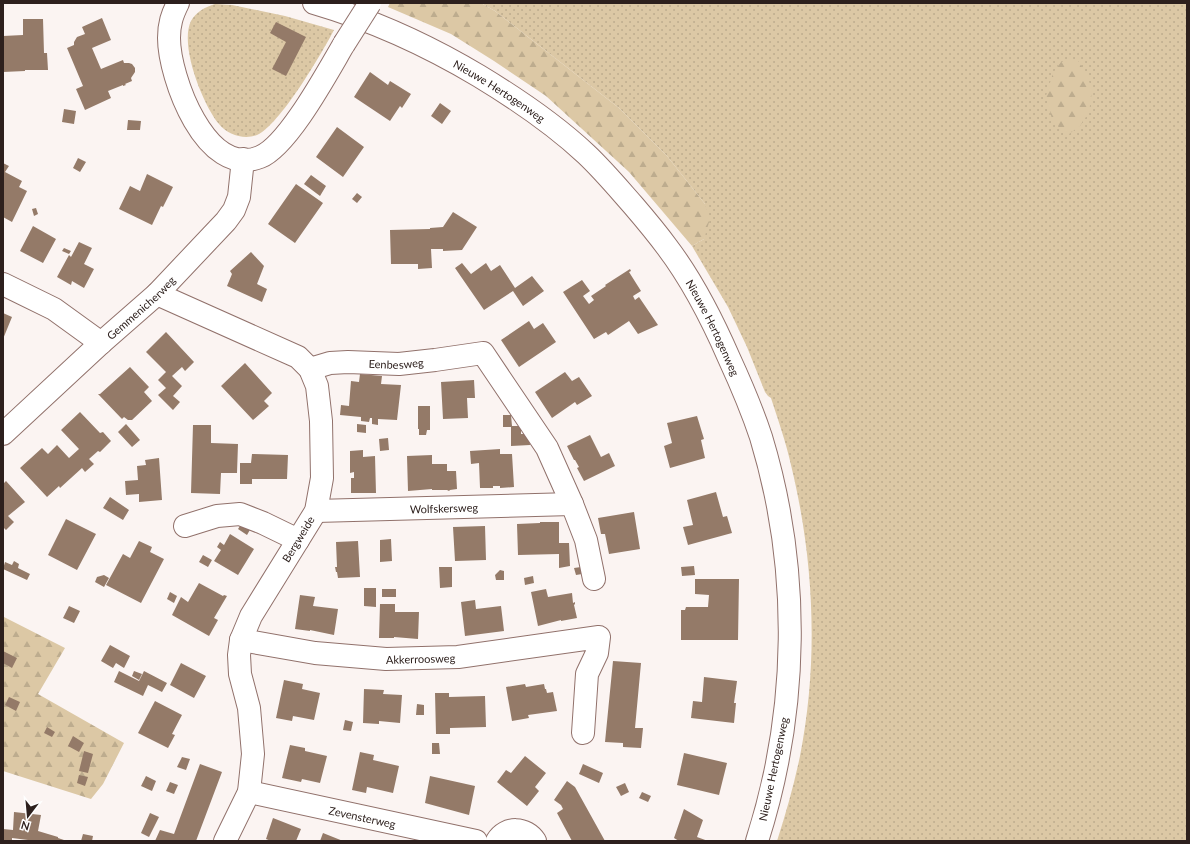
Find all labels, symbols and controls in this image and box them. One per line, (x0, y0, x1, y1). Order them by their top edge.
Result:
street label: Nieuwe Hertogenweg (452, 56, 548, 125)
street label: Gemmenicherweg (104, 273, 178, 342)
street label: Nieuwe Hertogenweg (684, 277, 743, 378)
street label: Eenbesweg (368, 355, 424, 371)
street label: Wolfskersweg (410, 500, 478, 515)
street label: Bergweide (279, 513, 317, 564)
street label: Akkerroosweg (386, 651, 456, 665)
street label: Nieuwe Hertogenweg (756, 716, 790, 822)
north arrow (8, 796, 48, 836)
street label: Zevensterweg (328, 803, 397, 830)
text: N (19, 819, 31, 834)

